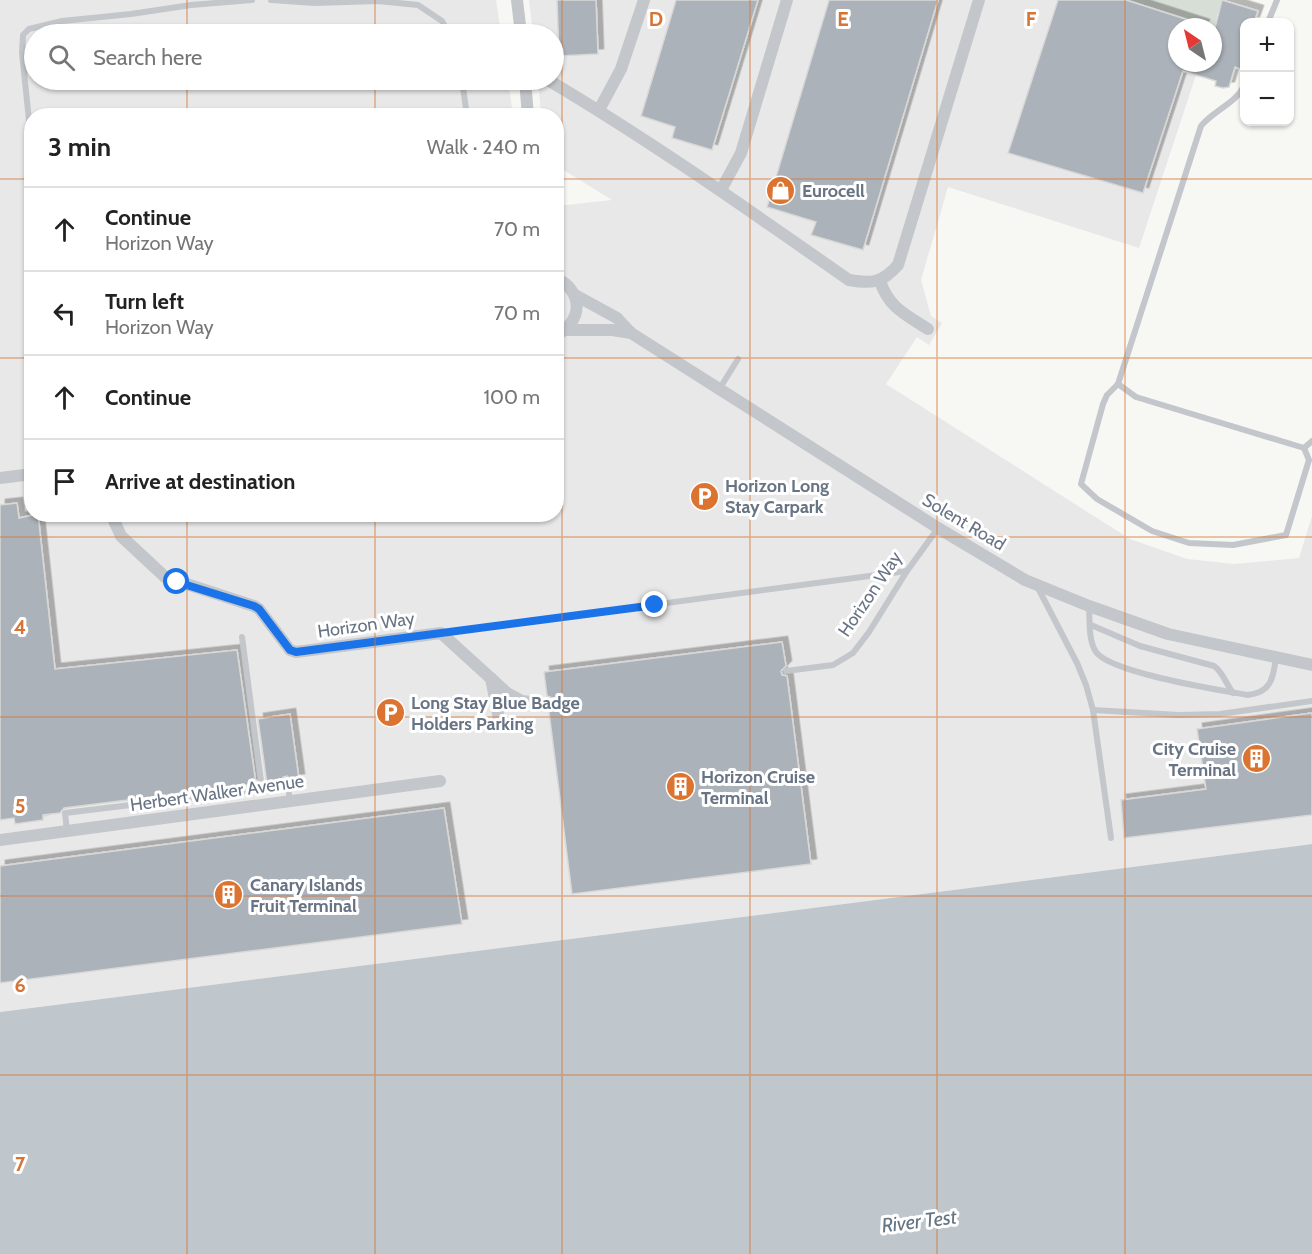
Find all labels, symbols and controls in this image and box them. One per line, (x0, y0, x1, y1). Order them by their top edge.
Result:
text: D (649, 7, 663, 31)
text: E (837, 7, 849, 31)
text: F (1026, 7, 1037, 31)
north arrow (1168, 18, 1222, 72)
map controls (1240, 18, 1294, 126)
button: + (1240, 18, 1294, 72)
search box (24, 24, 564, 90)
icon: search (45, 41, 78, 74)
text: Search here (93, 44, 202, 71)
button: − (1240, 72, 1294, 126)
text: 3 min (48, 131, 111, 163)
text: Walk · 240 m (427, 135, 540, 159)
shop icon: Eurocell (765, 175, 797, 207)
place label: Eurocell (802, 180, 865, 202)
text: Continue (105, 204, 191, 231)
icon: ahead (48, 213, 81, 246)
text: 70 m (494, 217, 540, 241)
text: Horizon Way (105, 231, 214, 255)
text: Turn left (105, 288, 184, 315)
icon: left (48, 297, 81, 330)
text: 70 m (494, 301, 540, 325)
text: Horizon Way (105, 315, 214, 339)
icon: ahead (48, 381, 81, 414)
text: Continue (105, 384, 191, 411)
text: 100 m (484, 385, 540, 409)
icon: arrive (48, 465, 81, 498)
text: Arrive at destination (105, 468, 295, 495)
place label: Horizon Long Stay Carpark (725, 475, 829, 518)
parking icon: Horizon Long Stay Carpark (688, 480, 720, 512)
street label: Solent Road (919, 489, 1009, 555)
street label: Horizon Way (834, 547, 906, 641)
route start (163, 568, 189, 594)
route end (641, 591, 667, 617)
street label: Horizon Way (316, 607, 416, 643)
text: 4 (14, 615, 26, 639)
place label: Long Stay Blue Badge Holders Parking (411, 692, 580, 735)
parking icon: Long Stay Blue Badge Holders Parking (374, 697, 406, 729)
place label: City Cruise Terminal (1152, 738, 1236, 781)
building icon: City Cruise Terminal (1241, 743, 1273, 775)
place label: Horizon Cruise Terminal (701, 766, 815, 809)
street label: Herbert Walker Avenue (129, 770, 305, 816)
building icon: Horizon Cruise Terminal (664, 771, 696, 803)
text: 5 (15, 794, 25, 818)
place label: Canary Islands Fruit Terminal (250, 874, 363, 917)
building icon: Canary Islands Fruit Terminal (213, 879, 245, 911)
text: 6 (14, 973, 26, 997)
text: 7 (15, 1152, 26, 1176)
water label: River Test (880, 1204, 959, 1238)

